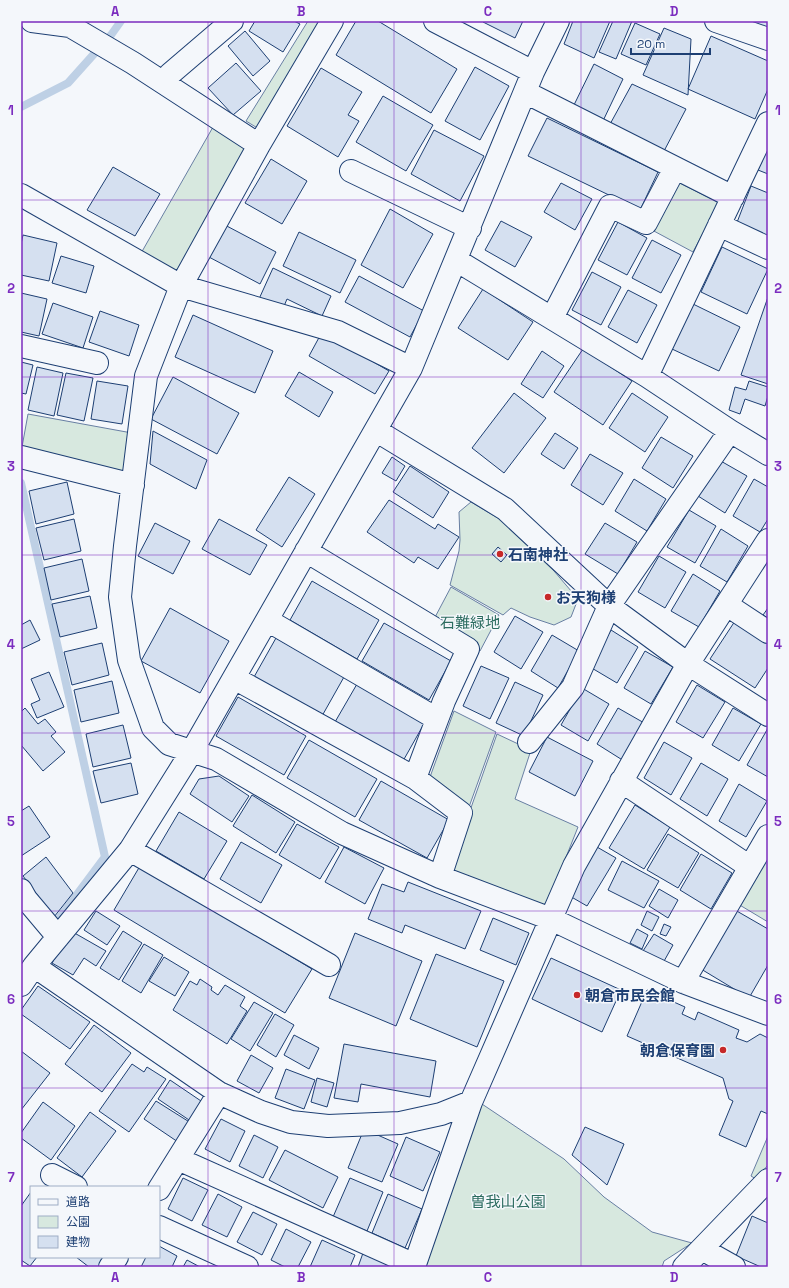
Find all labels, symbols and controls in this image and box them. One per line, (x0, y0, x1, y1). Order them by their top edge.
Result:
text: A (111, 3, 120, 20)
text: B (297, 3, 306, 20)
text: C (484, 3, 492, 20)
text: D (670, 3, 679, 20)
scale bar (631, 30, 710, 56)
text: 20 m (637, 36, 665, 52)
text: 1 (8, 102, 14, 119)
text: 1 (775, 102, 781, 119)
text: 2 (7, 280, 15, 297)
text: 2 (774, 280, 782, 297)
text: 3 (7, 458, 15, 475)
text: 3 (774, 458, 782, 475)
place label: 石南神社 (508, 545, 568, 564)
marker: 石南神社 (495, 549, 505, 559)
place label: お天狗様 (556, 588, 616, 607)
marker: お天狗様 (543, 592, 553, 602)
park label: 石難緑地 (440, 613, 500, 632)
text: 4 (7, 636, 15, 653)
text: 4 (774, 636, 782, 653)
text: 5 (7, 813, 15, 830)
text: 5 (774, 813, 782, 830)
place label: 朝倉市民会館 (585, 986, 675, 1005)
marker: 朝倉市民会館 (572, 990, 582, 1000)
text: 6 (7, 991, 15, 1008)
text: 6 (774, 991, 782, 1008)
place label: 朝倉保育園 (640, 1041, 715, 1060)
marker: 朝倉保育園 (718, 1045, 728, 1055)
text: 7 (7, 1169, 15, 1186)
text: 7 (774, 1169, 782, 1186)
legend (30, 1186, 160, 1258)
park label: 曽我山公園 (470, 1192, 546, 1211)
text: 道路 (66, 1194, 90, 1210)
text: 公園 (66, 1214, 90, 1230)
text: 建物 (66, 1234, 90, 1250)
text: A (111, 1269, 120, 1286)
text: B (297, 1269, 306, 1286)
text: C (484, 1269, 492, 1286)
text: D (670, 1269, 679, 1286)

